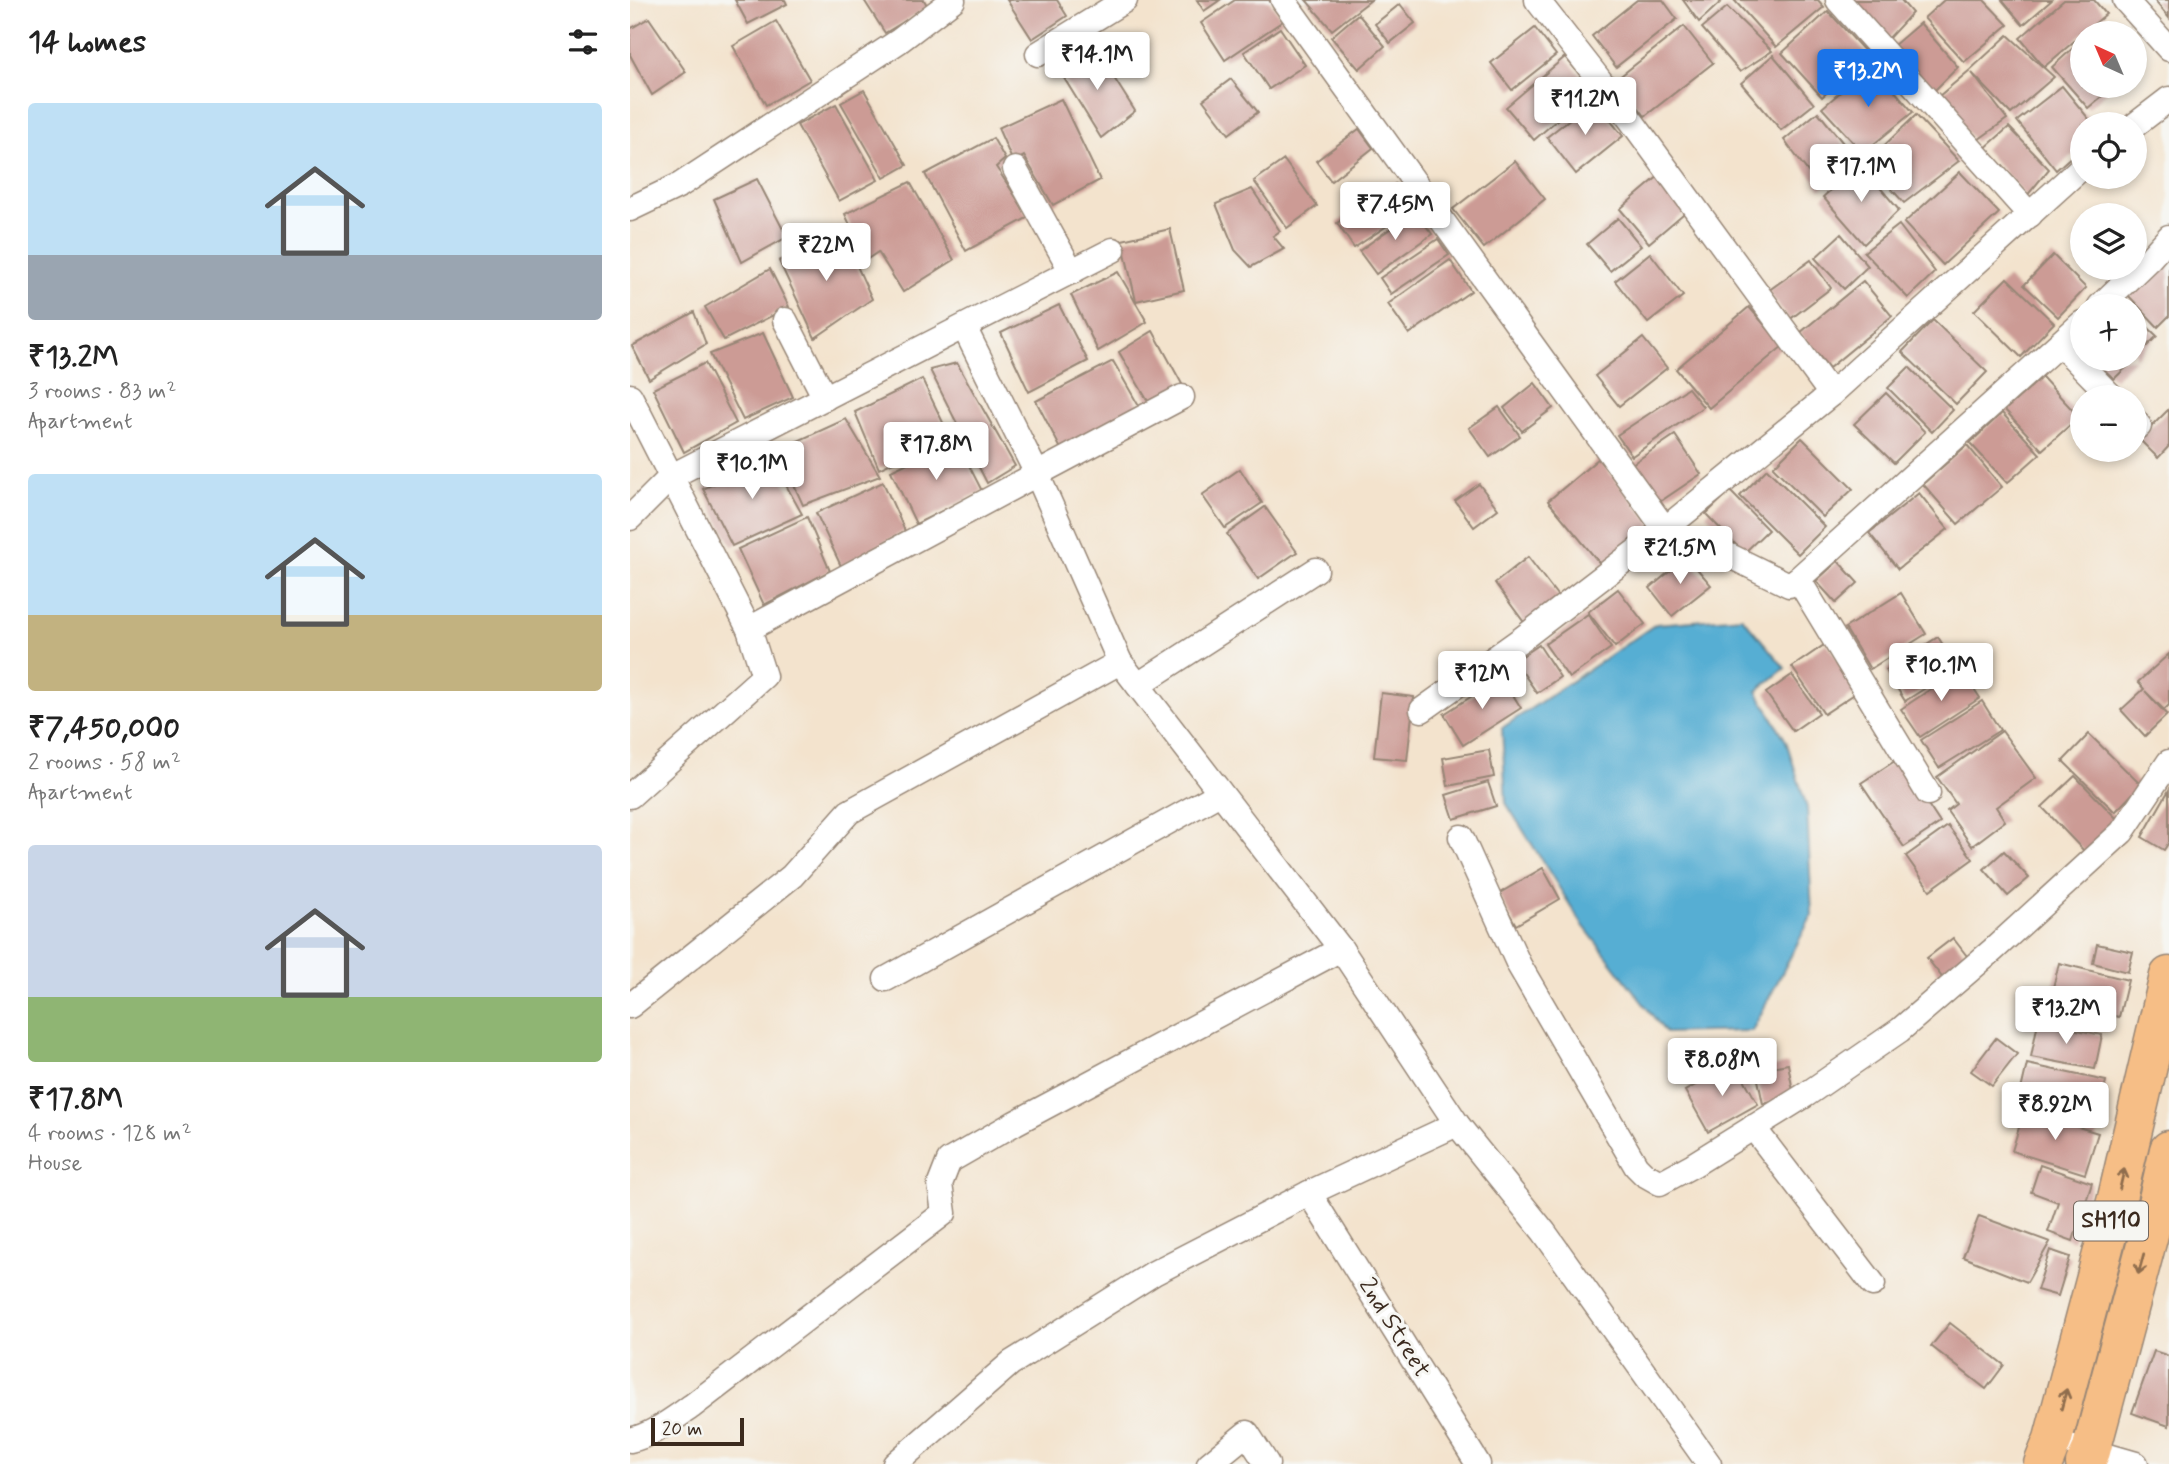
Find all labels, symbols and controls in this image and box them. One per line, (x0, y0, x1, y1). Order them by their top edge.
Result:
north arrow (2070, 21, 2147, 98)
map controls (2070, 21, 2147, 462)
text: 14 homes (28, 23, 146, 62)
icon: filters (564, 23, 602, 61)
pin: ₹14.1M (1040, 32, 1154, 92)
text: ₹14.1M (1061, 40, 1133, 70)
pin: ₹13.2M (1811, 50, 1925, 109)
text: ₹13.2M (1833, 57, 1903, 87)
pin: ₹11.2M (1528, 78, 1642, 137)
text: ₹11.2M (1550, 85, 1620, 115)
button: locate (2070, 112, 2147, 189)
pin: ₹17.1M (1804, 144, 1918, 204)
icon: home (252, 148, 378, 274)
text: ₹17.1M (1826, 152, 1896, 182)
pin: ₹7.45M (1338, 182, 1452, 242)
text: ₹7.45M (1356, 190, 1434, 220)
button: layers (2070, 203, 2147, 280)
pin: ₹22M (785, 224, 867, 283)
text: ₹22M (798, 231, 854, 261)
button: + (2070, 294, 2147, 371)
text: ₹13.2M (28, 338, 119, 377)
text: 3 rooms · 83 m² (28, 377, 176, 407)
button: − (2070, 385, 2147, 462)
text: Apartment (28, 407, 133, 437)
pin: ₹17.8M (879, 422, 993, 482)
text: ₹17.8M (900, 430, 972, 460)
pin: ₹10.1M (695, 442, 809, 501)
text: ₹10.1M (716, 449, 788, 479)
icon: home (252, 519, 378, 645)
pin: ₹21.5M (1623, 526, 1737, 586)
text: ₹21.5M (1643, 534, 1717, 564)
pin: ₹10.1M (1884, 644, 1998, 703)
text: ₹10.1M (1905, 651, 1977, 681)
pin: ₹12M (1441, 652, 1523, 711)
text: ₹12M (1454, 659, 1510, 689)
text: ₹7,450,000 (28, 709, 180, 748)
text: 2 rooms · 58 m² (28, 748, 181, 778)
text: Apartment (28, 778, 133, 808)
icon: home (252, 890, 378, 1016)
pin: ₹13.2M (2009, 986, 2123, 1046)
text: ₹13.2M (2031, 994, 2101, 1024)
pin: ₹8.08M (1665, 1038, 1779, 1098)
text: ₹8.08M (1684, 1046, 1760, 1076)
text: ₹17.8M (28, 1080, 123, 1119)
pin: ₹8.92M (1998, 1082, 2112, 1142)
text: ₹8.92M (2018, 1090, 2092, 1120)
text: 4 rooms · 128 m² (28, 1119, 192, 1149)
text: House (28, 1149, 82, 1179)
one-way arrow (2115, 1168, 2129, 1191)
road number: SH110 (2074, 1202, 2148, 1240)
one-way arrow (2133, 1252, 2146, 1274)
street label: 2nd Street (1351, 1272, 1437, 1384)
one-way arrow (2058, 1388, 2071, 1410)
scale bar (651, 1415, 744, 1447)
text: 20 m (662, 1417, 702, 1442)

